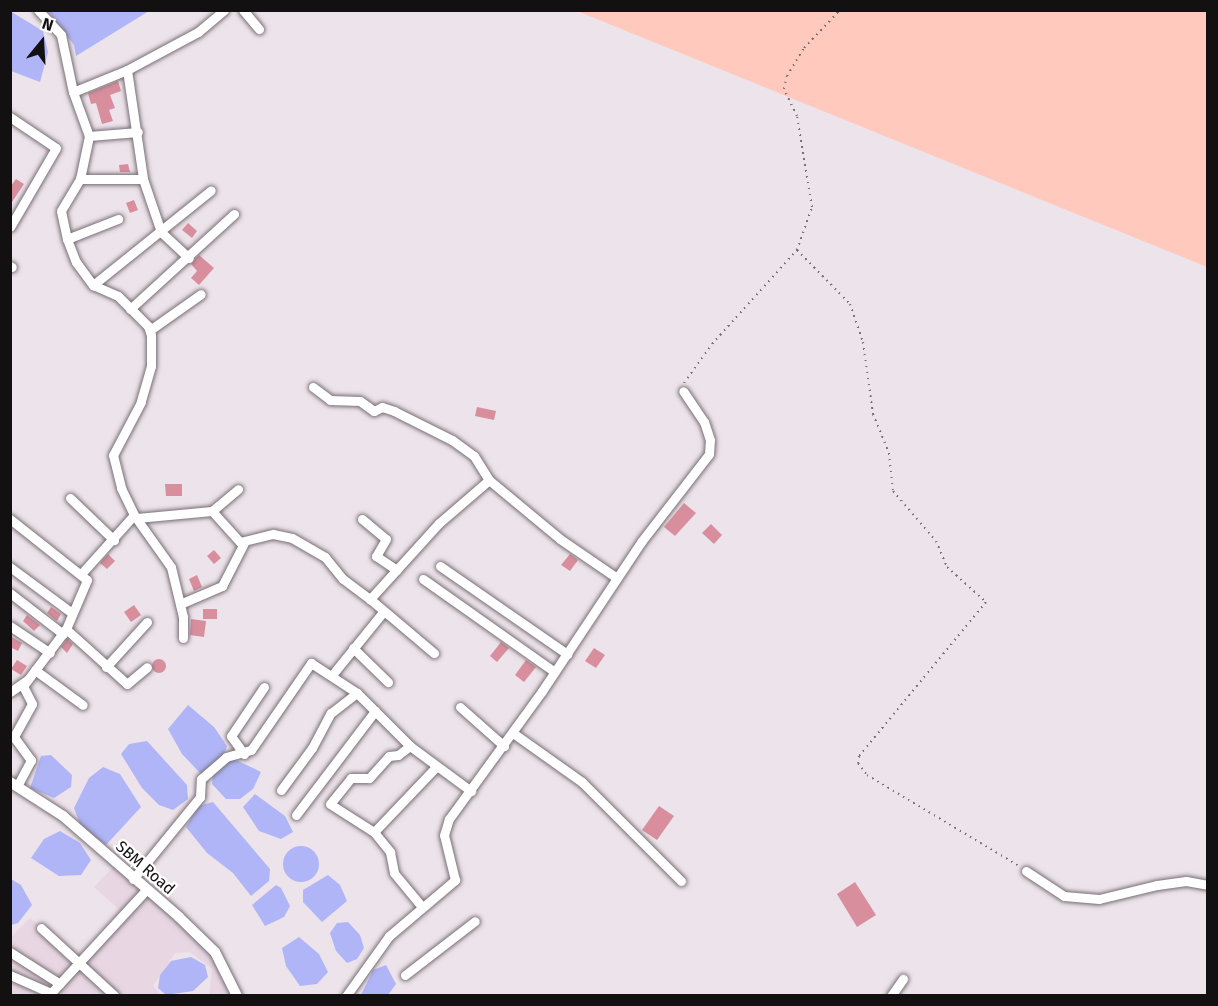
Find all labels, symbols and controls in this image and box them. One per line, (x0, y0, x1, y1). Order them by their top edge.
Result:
north arrow (12, 12, 72, 72)
text: N (40, 14, 56, 35)
street label: SBM Road (112, 837, 178, 899)

